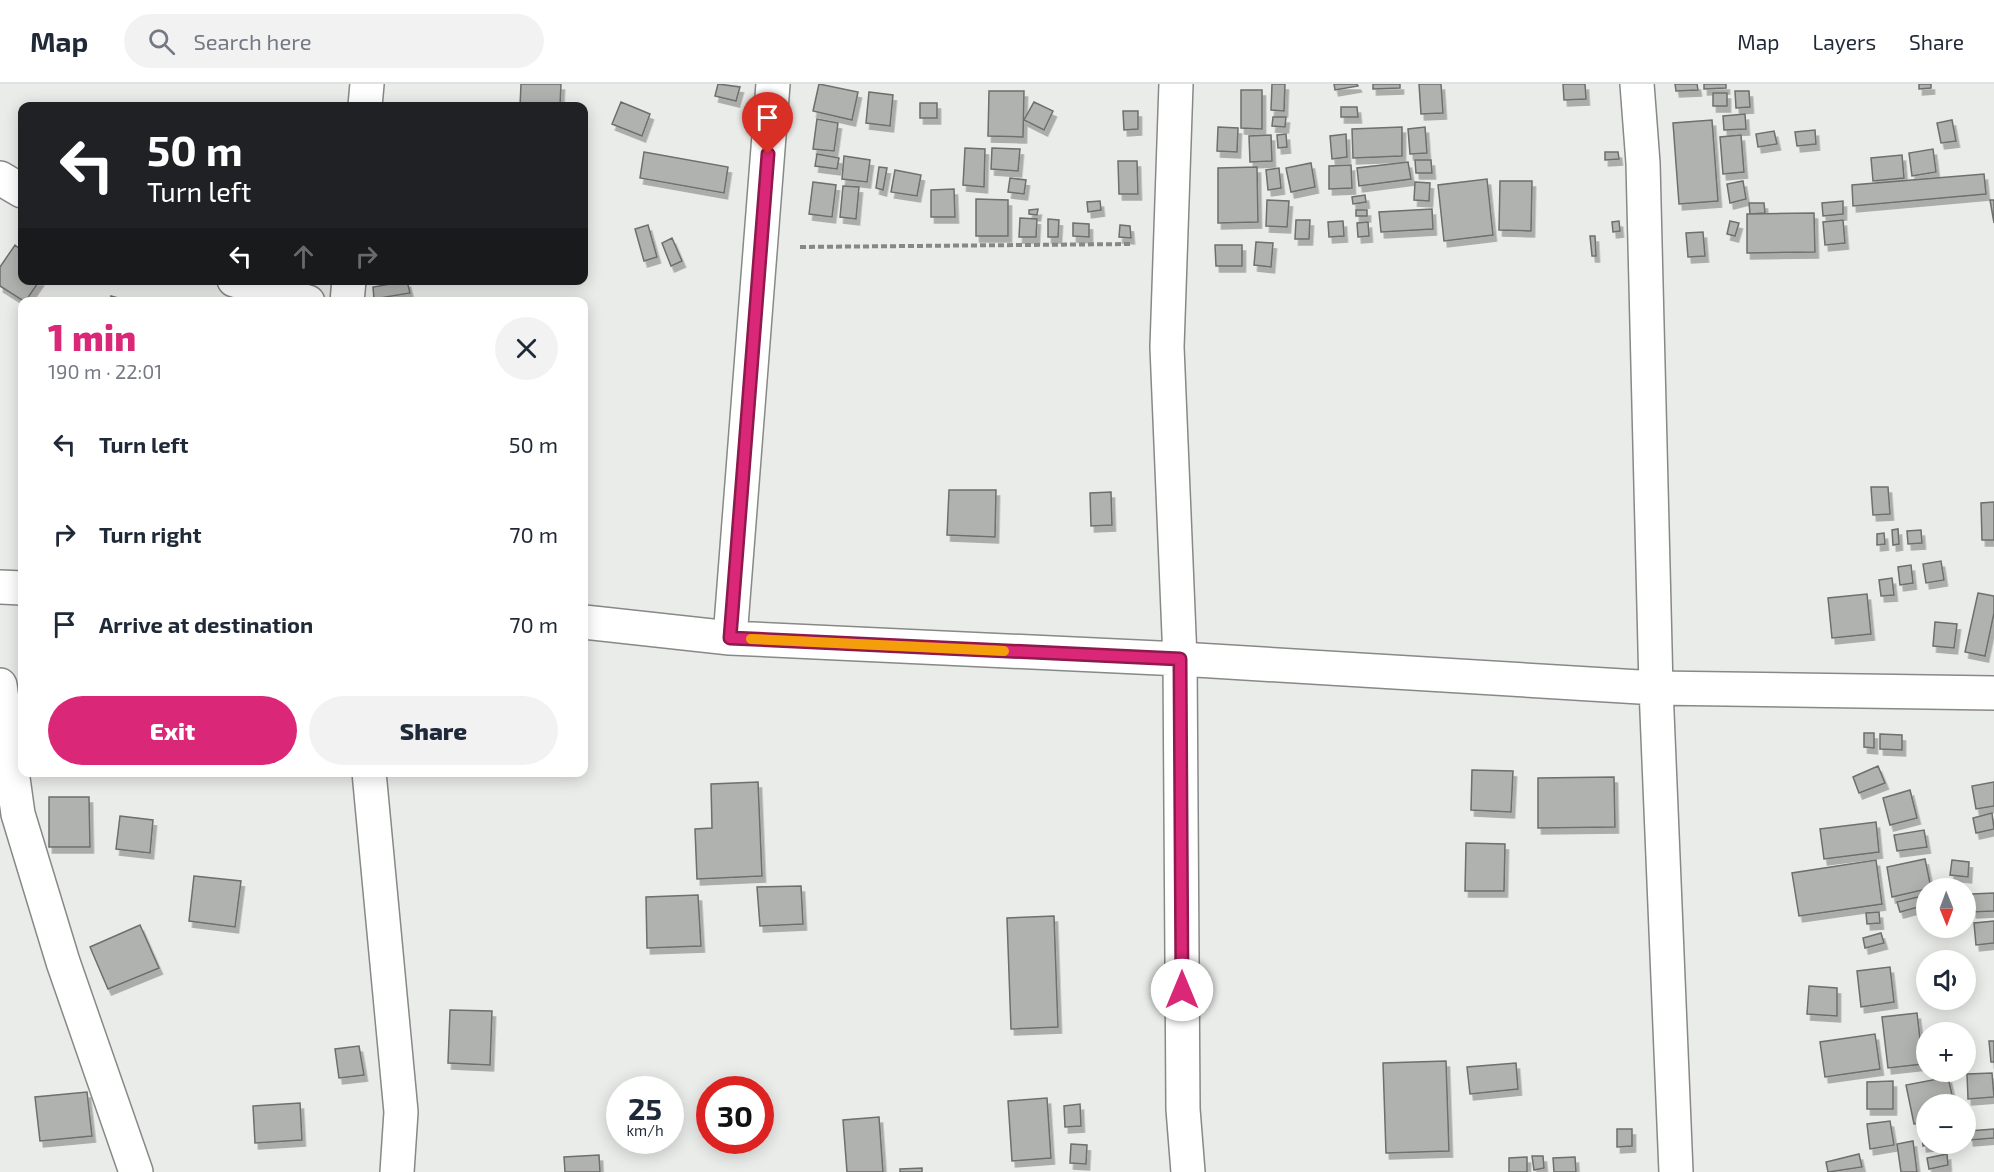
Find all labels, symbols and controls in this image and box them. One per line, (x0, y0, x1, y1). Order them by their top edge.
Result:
search box (124, 14, 544, 68)
text: Map (30, 24, 88, 58)
icon: search (145, 25, 178, 58)
text: Search here (193, 28, 312, 54)
text: Map (1737, 29, 1779, 54)
text: Layers (1812, 29, 1876, 54)
text: Share (1909, 29, 1964, 54)
pin (742, 92, 793, 154)
icon: arrive (751, 101, 784, 134)
text: 50 m (147, 124, 243, 174)
icon: left (48, 126, 126, 204)
text: Turn left (147, 175, 251, 207)
icon: left (224, 240, 257, 273)
icon: ahead (287, 240, 320, 273)
icon: right (350, 240, 383, 273)
text: 1 min (48, 315, 136, 358)
button: close (495, 317, 558, 380)
text: 190 m · 22:01 (48, 359, 162, 383)
icon: left (48, 428, 81, 461)
text: Turn left (99, 431, 188, 457)
text: 50 m (509, 431, 558, 457)
icon: right (48, 518, 81, 551)
text: Turn right (99, 521, 201, 547)
text: 70 m (509, 521, 558, 547)
icon: arrive (48, 608, 81, 641)
text: Arrive at destination (99, 611, 313, 637)
text: 70 m (509, 611, 558, 637)
button: Exit (48, 696, 297, 765)
button: Share (309, 696, 558, 765)
north arrow (1916, 878, 1976, 938)
map controls (1916, 878, 1976, 1154)
button: sound (1916, 950, 1976, 1010)
position arrow (1150, 958, 1214, 1022)
button: + (1916, 1022, 1976, 1082)
speed limit sign: 30 (696, 1076, 774, 1154)
text: 25 (628, 1090, 662, 1126)
button: − (1916, 1094, 1976, 1154)
text: km/h (626, 1121, 664, 1139)

